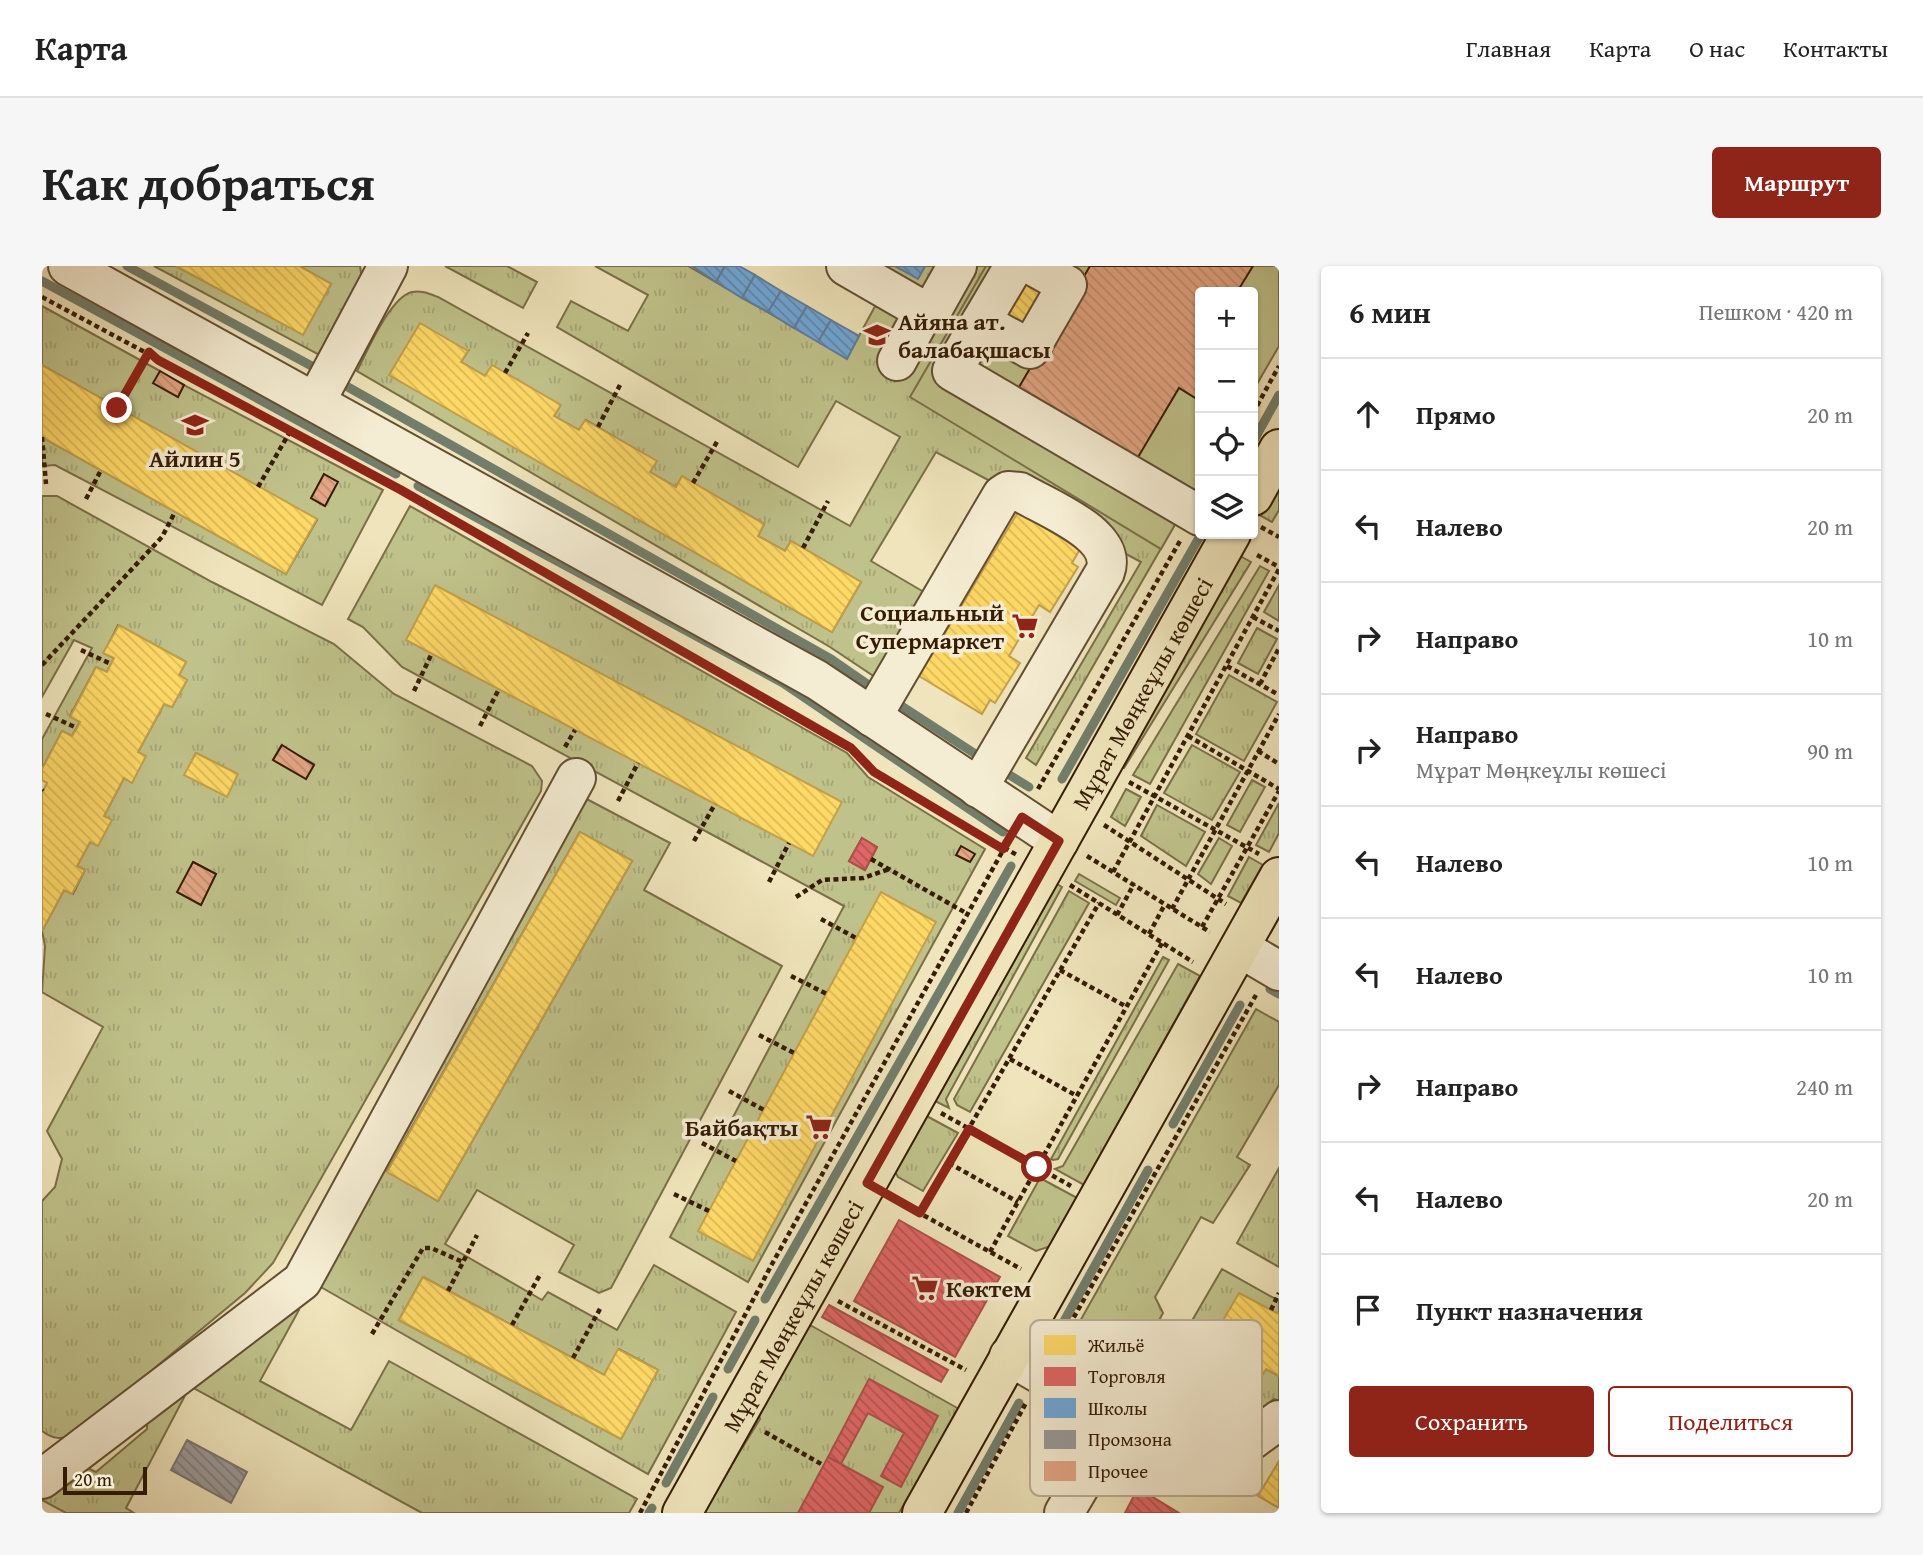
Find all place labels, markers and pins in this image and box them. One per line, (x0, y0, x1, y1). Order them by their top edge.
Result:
place label: Айяна ат. балабақшасы (898, 304, 1051, 367)
school or university icon: Айяна ат. балабақшасы (862, 320, 892, 350)
school or university icon: Айлин 5 (180, 410, 210, 440)
place label: Айлин 5 (149, 441, 241, 476)
place label: Социальный Супермаркет (856, 595, 1004, 658)
supermarket icon: Социальный Супермаркет (1010, 611, 1040, 641)
place label: Байбақты (685, 1110, 798, 1145)
supermarket icon: Байбақты (804, 1112, 834, 1142)
place label: Көктем (946, 1271, 1031, 1306)
supermarket icon: Көктем (910, 1273, 940, 1303)

